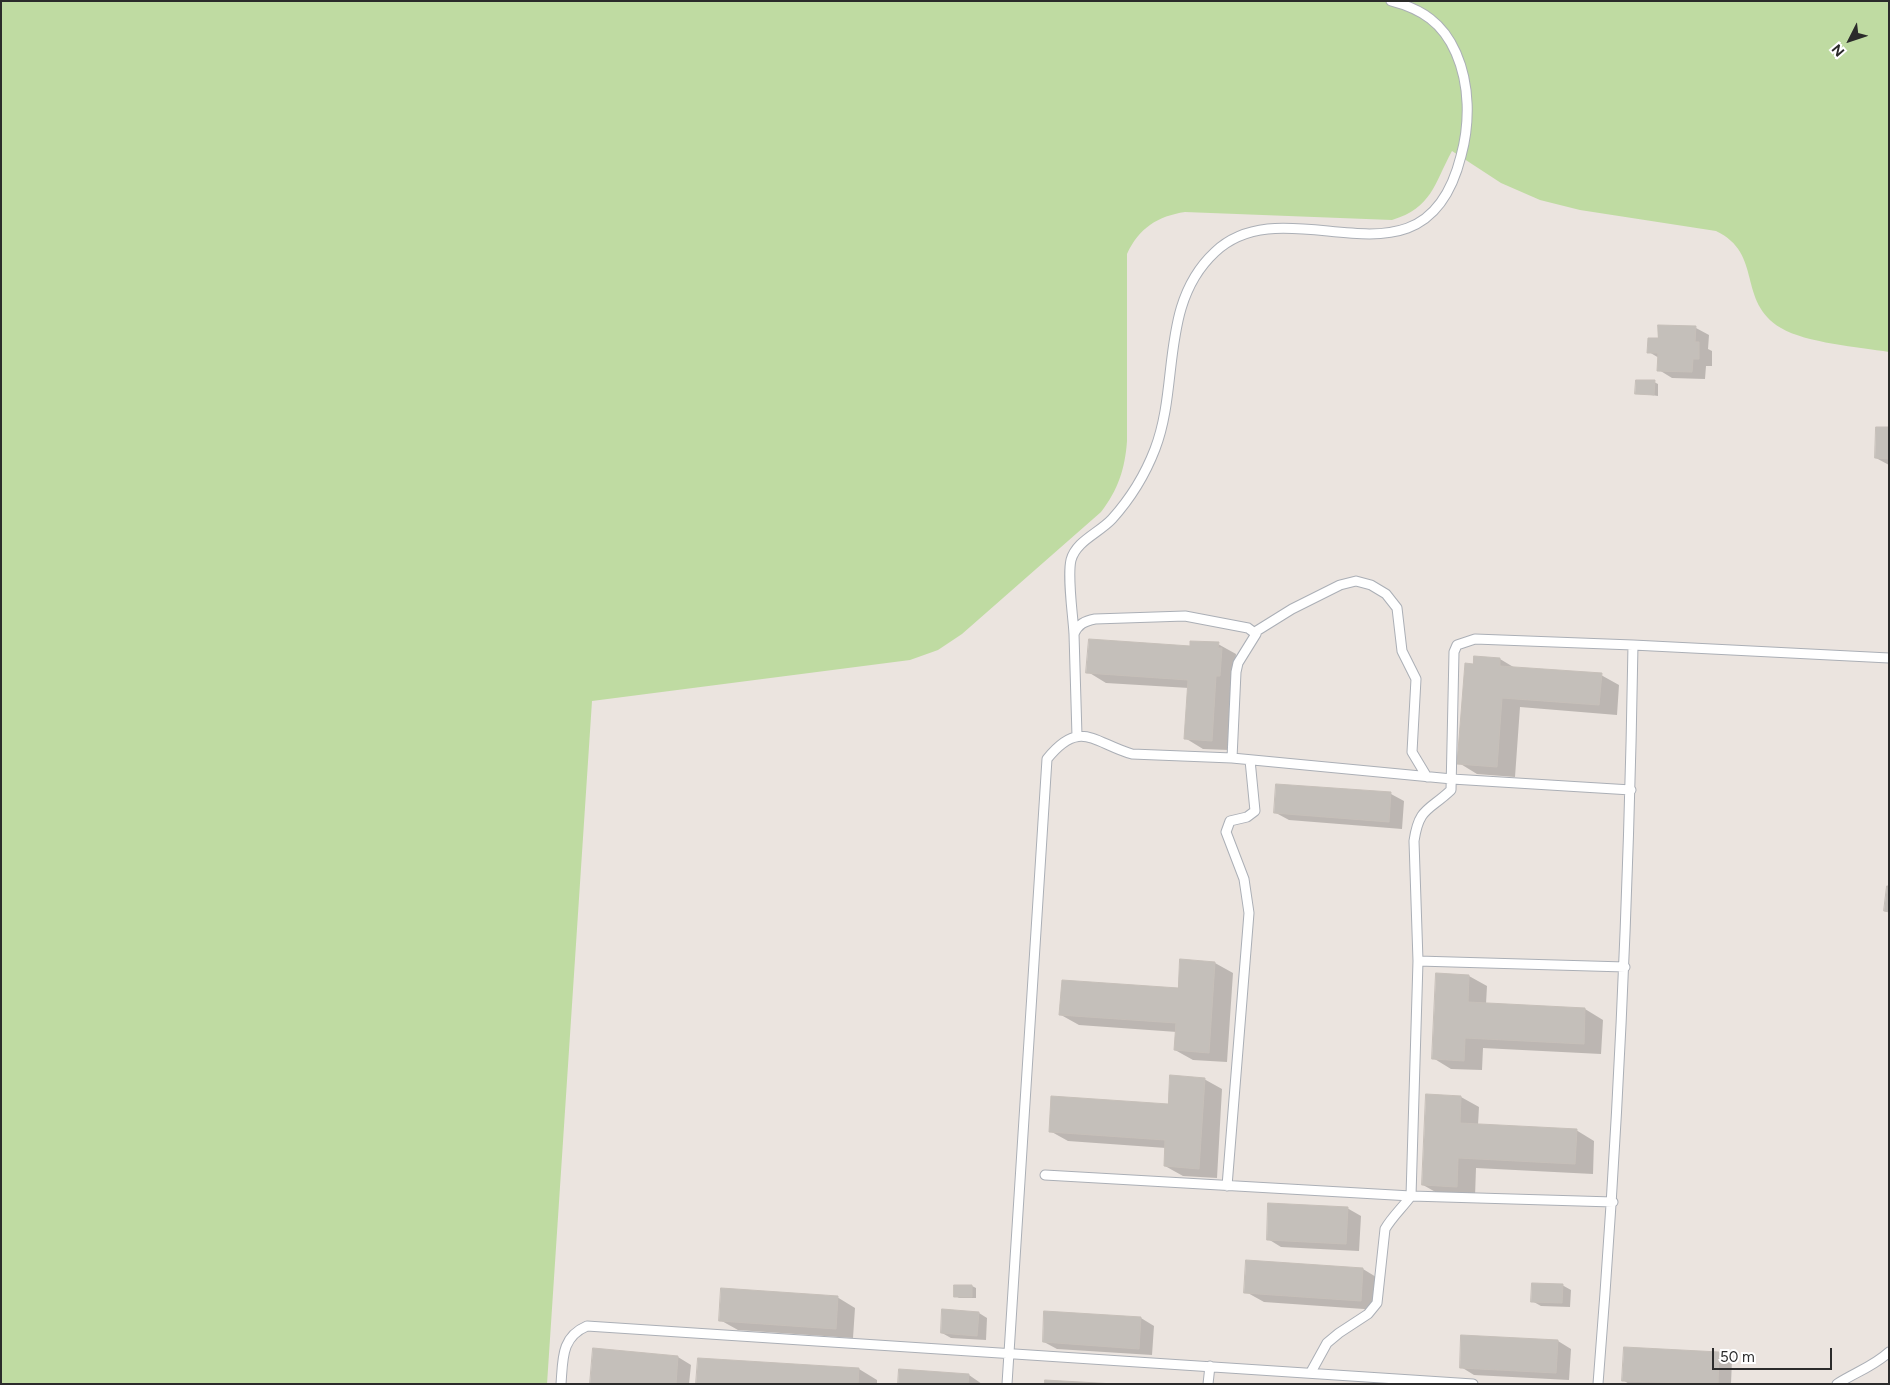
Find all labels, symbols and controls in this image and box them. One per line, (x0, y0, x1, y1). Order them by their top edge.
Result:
north arrow (1825, 15, 1875, 65)
text: N (1828, 41, 1848, 60)
scale bar (1715, 1338, 1835, 1370)
text: 50 m (1720, 1348, 1755, 1366)

